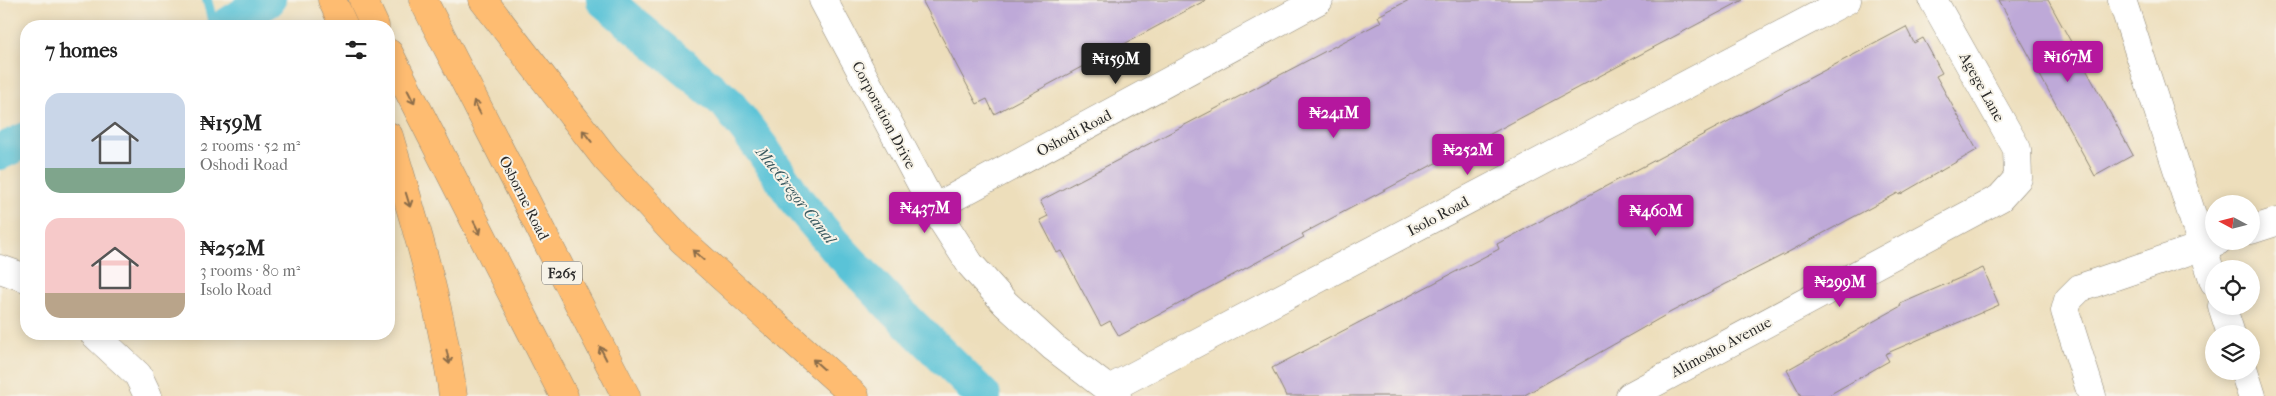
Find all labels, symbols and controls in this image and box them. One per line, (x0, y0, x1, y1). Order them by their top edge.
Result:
icon: filters (342, 36, 370, 64)
text: 7 homes (45, 38, 117, 62)
pin: ₦167M (2033, 41, 2103, 83)
pin: ₦159M (1081, 42, 1151, 85)
text: ₦167M (2044, 47, 2092, 66)
text: ₦159M (1092, 49, 1140, 68)
street label: Agege Lane (1955, 49, 2009, 125)
street label: Corporation Drive (848, 58, 920, 172)
one-way arrow (406, 89, 416, 104)
pin: ₦241M (1299, 96, 1369, 139)
one-way arrow (472, 100, 481, 115)
text: ₦241M (1309, 103, 1359, 122)
street label: Oshodi Road (1033, 105, 1115, 160)
text: ₦159M (200, 111, 262, 135)
icon: home (85, 113, 145, 173)
one-way arrow (582, 130, 593, 143)
pin: ₦252M (1433, 134, 1503, 176)
text: 2 rooms · 52 m² (200, 136, 300, 155)
text: ₦252M (1443, 140, 1493, 159)
water label: MacGregor Canal (752, 142, 841, 249)
street label: Osborne Road (495, 153, 553, 244)
text: Oshodi Road (200, 155, 288, 174)
one-way arrow (403, 191, 413, 207)
pin: ₦437M (890, 192, 960, 234)
street label: Isolo Road (1404, 192, 1473, 240)
pin: ₦460M (1621, 194, 1691, 237)
north arrow (2205, 195, 2260, 250)
map controls (2205, 195, 2260, 380)
text: ₦437M (900, 198, 950, 217)
text: ₦460M (1629, 201, 1683, 220)
one-way arrow (473, 220, 482, 235)
text: ₦252M (200, 236, 265, 260)
icon: home (85, 238, 145, 298)
one-way arrow (691, 249, 704, 261)
button: locate (2205, 260, 2260, 315)
text: 3 rooms · 80 m² (200, 261, 300, 280)
road number: F265 (542, 262, 582, 284)
pin: ₦299M (1805, 266, 1875, 308)
text: ₦299M (1814, 272, 1866, 291)
text: Isolo Road (200, 280, 272, 299)
street label: Alimosho Avenue (1667, 313, 1775, 382)
button: layers (2205, 325, 2260, 380)
one-way arrow (598, 345, 608, 360)
one-way arrow (443, 349, 453, 365)
one-way arrow (811, 358, 824, 370)

